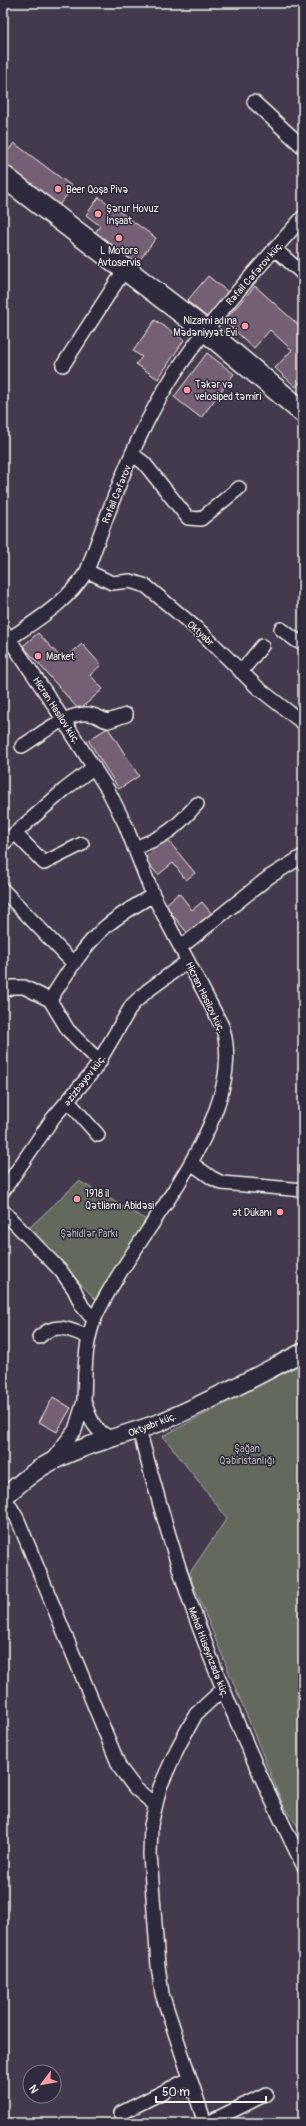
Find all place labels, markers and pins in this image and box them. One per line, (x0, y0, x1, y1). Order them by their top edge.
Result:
marker: Beer Qoşa Pivə (53, 184, 63, 194)
place label: Beer Qoşa Pivə (66, 184, 128, 196)
place label: Şərur Hovuz İnşaat (106, 203, 159, 227)
marker: Şərur Hovuz İnşaat (93, 209, 103, 219)
marker: L Motors Avtoservis (114, 233, 124, 243)
place label: L Motors Avtoservis (97, 245, 141, 269)
place label: Nizami adına Mədəniyyət Evi (173, 315, 237, 339)
marker: Nizami adına Mədəniyyət Evi (240, 321, 250, 331)
place label: Təkər və velosiped təmiri (194, 379, 261, 403)
marker: Təkər və velosiped təmiri (182, 385, 192, 395)
marker: Market (33, 651, 43, 661)
place label: Market (46, 651, 76, 663)
place label: 1918 il Qətliamı Abidəsi (85, 1188, 154, 1212)
marker: 1918 il Qətliamı Abidəsi (72, 1194, 82, 1204)
place label: Ət Dükanı (232, 1207, 272, 1219)
marker: Ət Dükanı (275, 1207, 285, 1217)

